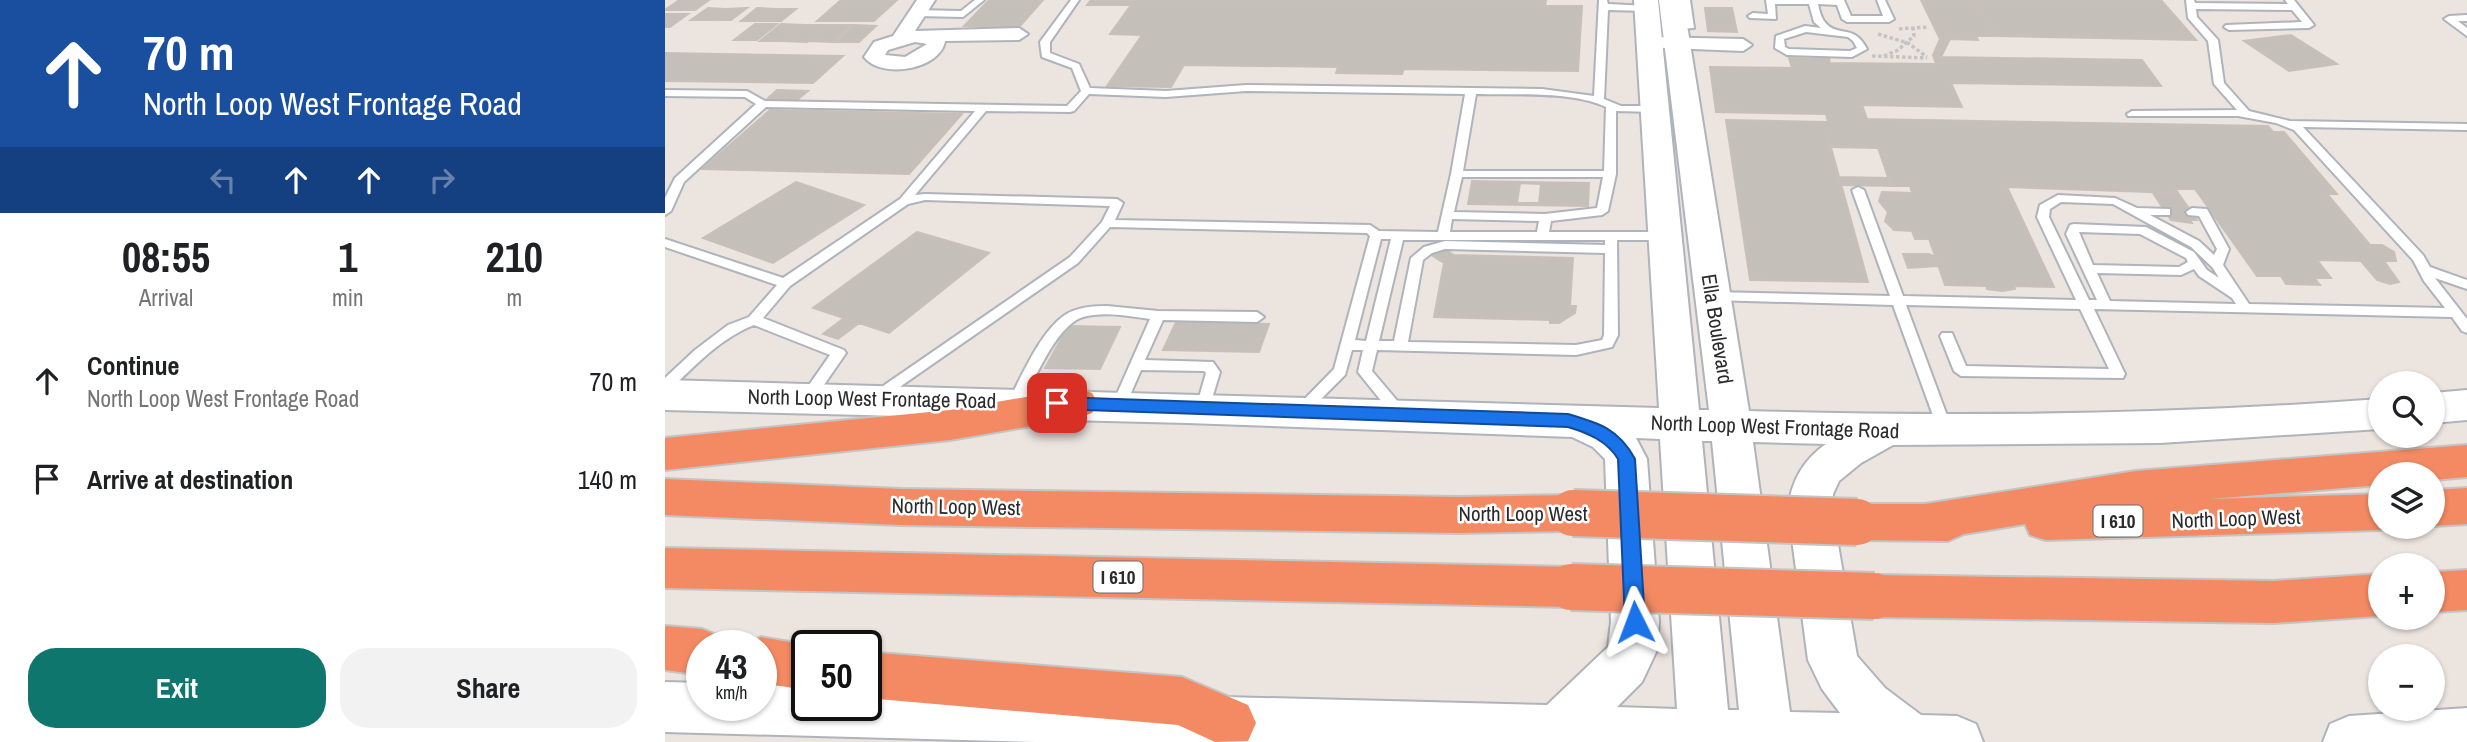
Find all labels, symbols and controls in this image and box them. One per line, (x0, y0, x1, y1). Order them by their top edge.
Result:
text: 70 m (143, 19, 235, 85)
icon: ahead (28, 28, 119, 119)
text: North Loop West Frontage Road (143, 82, 522, 125)
icon: left (204, 161, 242, 199)
icon: ahead (277, 161, 315, 199)
icon: ahead (350, 161, 388, 199)
icon: right (423, 161, 461, 199)
text: 08:55 (122, 229, 210, 285)
text: 1 (338, 229, 357, 285)
text: 210 (486, 229, 543, 285)
street label: Ella Boulevard (1694, 272, 1740, 386)
text: Arrival (139, 282, 193, 313)
text: min (332, 282, 364, 313)
text: m (506, 282, 522, 313)
text: Continue (87, 348, 179, 383)
icon: ahead (28, 362, 66, 400)
text: 70 m (590, 364, 637, 399)
map controls (2368, 371, 2445, 721)
button: search (2368, 371, 2445, 448)
pin (1027, 373, 1087, 433)
street label: North Loop West Frontage Road (747, 382, 997, 415)
text: North Loop West Frontage Road (87, 383, 359, 414)
icon: arrive (1038, 384, 1076, 422)
street label: North Loop West Frontage Road (1650, 408, 1900, 445)
icon: arrive (28, 460, 66, 498)
text: Arrive at destination (87, 462, 293, 497)
text: 140 m (578, 462, 637, 497)
button: layers (2368, 462, 2445, 539)
street label: North Loop West (891, 491, 1021, 522)
street label: North Loop West (1459, 499, 1588, 528)
street label: North Loop West (2171, 502, 2301, 535)
road number: I 610 (2093, 506, 2143, 536)
button: + (2368, 553, 2445, 630)
road number: I 610 (1093, 562, 1142, 592)
position arrow (1598, 585, 1672, 659)
speed limit sign: 50 (791, 630, 882, 721)
text: 43 (716, 643, 747, 690)
button: − (2368, 644, 2445, 721)
button: Exit (28, 648, 326, 728)
button: Share (340, 648, 637, 728)
text: km/h (716, 680, 748, 705)

